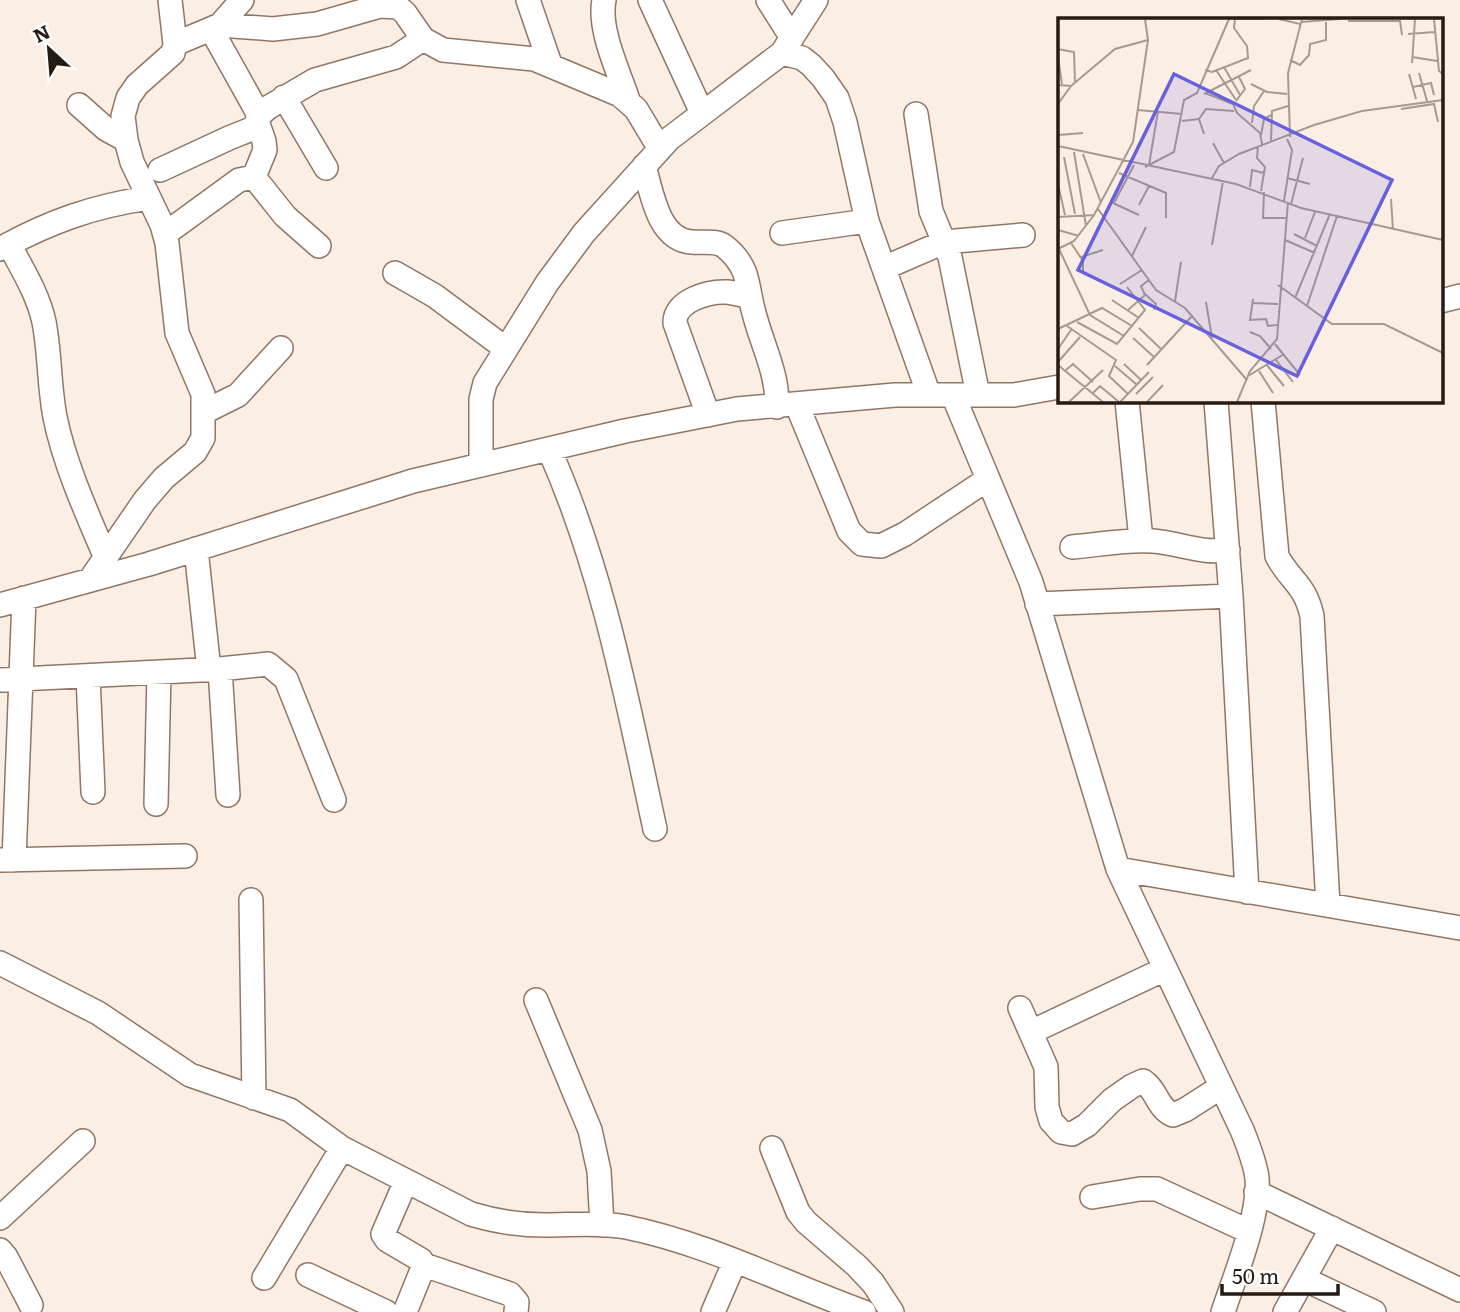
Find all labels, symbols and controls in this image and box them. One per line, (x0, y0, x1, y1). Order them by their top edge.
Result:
north arrow (14, 14, 84, 84)
text: N (28, 17, 54, 49)
inset map (1058, 18, 1442, 402)
scale bar (1222, 1252, 1338, 1296)
text: 50 m (1232, 1259, 1279, 1290)

